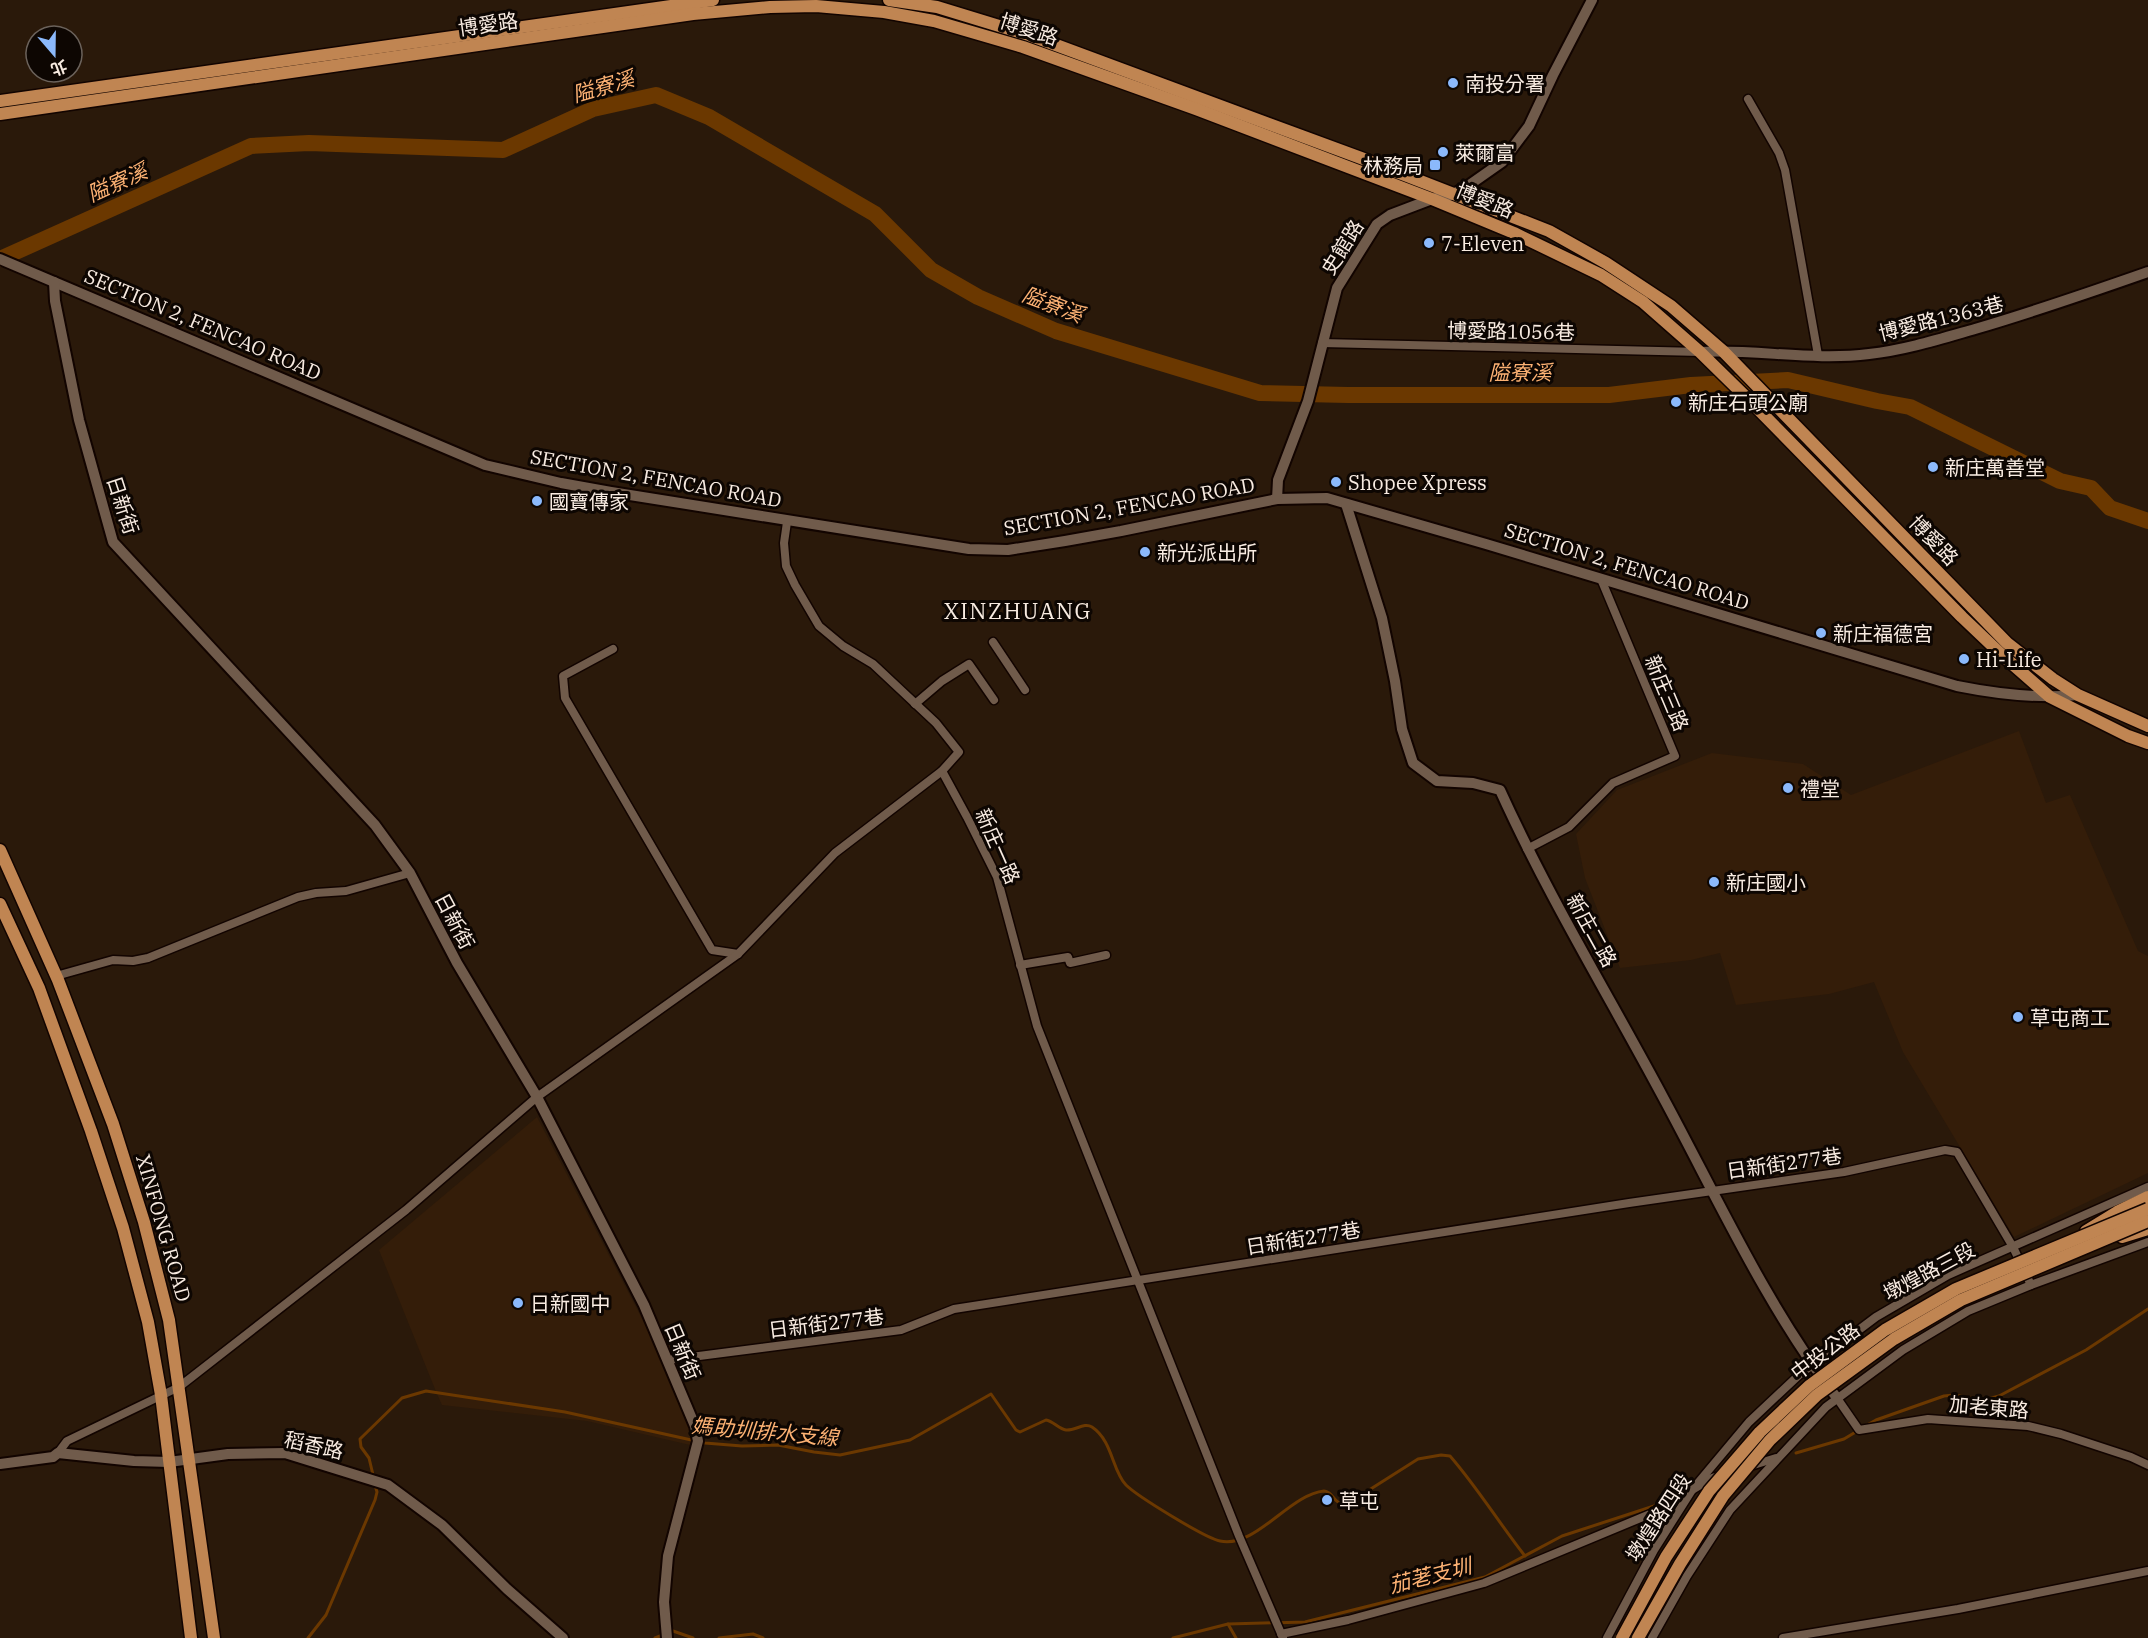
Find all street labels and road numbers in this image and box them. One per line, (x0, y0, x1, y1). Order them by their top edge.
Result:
street label: 博愛路 (456, 6, 520, 42)
street label: 博愛路 (996, 7, 1062, 51)
street label: 博愛路 (1452, 176, 1518, 224)
street label: 史館路 (1315, 214, 1369, 280)
street label: SECTION 2, FENCAO ROAD (80, 262, 326, 386)
street label: 博愛路1363巷 (1876, 289, 2006, 347)
street label: 博愛路1056巷 (1447, 316, 1575, 346)
street label: SECTION 2, FENCAO ROAD (528, 443, 784, 513)
street label: SECTION 2, FENCAO ROAD (1001, 471, 1257, 541)
street label: 日新街 (101, 472, 145, 538)
street label: 博愛路 (1903, 509, 1965, 571)
street label: SECTION 2, FENCAO ROAD (1501, 516, 1753, 616)
street label: 新庄三路 (1639, 651, 1695, 735)
street label: 新庄一路 (969, 804, 1027, 888)
street label: 日新街 (429, 888, 481, 954)
street label: 新庄二路 (1561, 888, 1623, 972)
street label: 日新街277巷 (1725, 1142, 1843, 1184)
street label: XINFONG ROAD (130, 1151, 198, 1305)
street label: 日新街277巷 (1244, 1216, 1362, 1260)
street label: 墩煌路三段 (1879, 1236, 1979, 1306)
street label: 日新街277巷 (767, 1303, 885, 1343)
street label: 中投公路 (1785, 1316, 1865, 1386)
street label: 日新街 (659, 1318, 707, 1384)
street label: 加老東路 (1948, 1390, 2030, 1424)
street label: 稻香路 (282, 1425, 346, 1465)
street label: 墩煌路四段 (1619, 1468, 1697, 1566)

